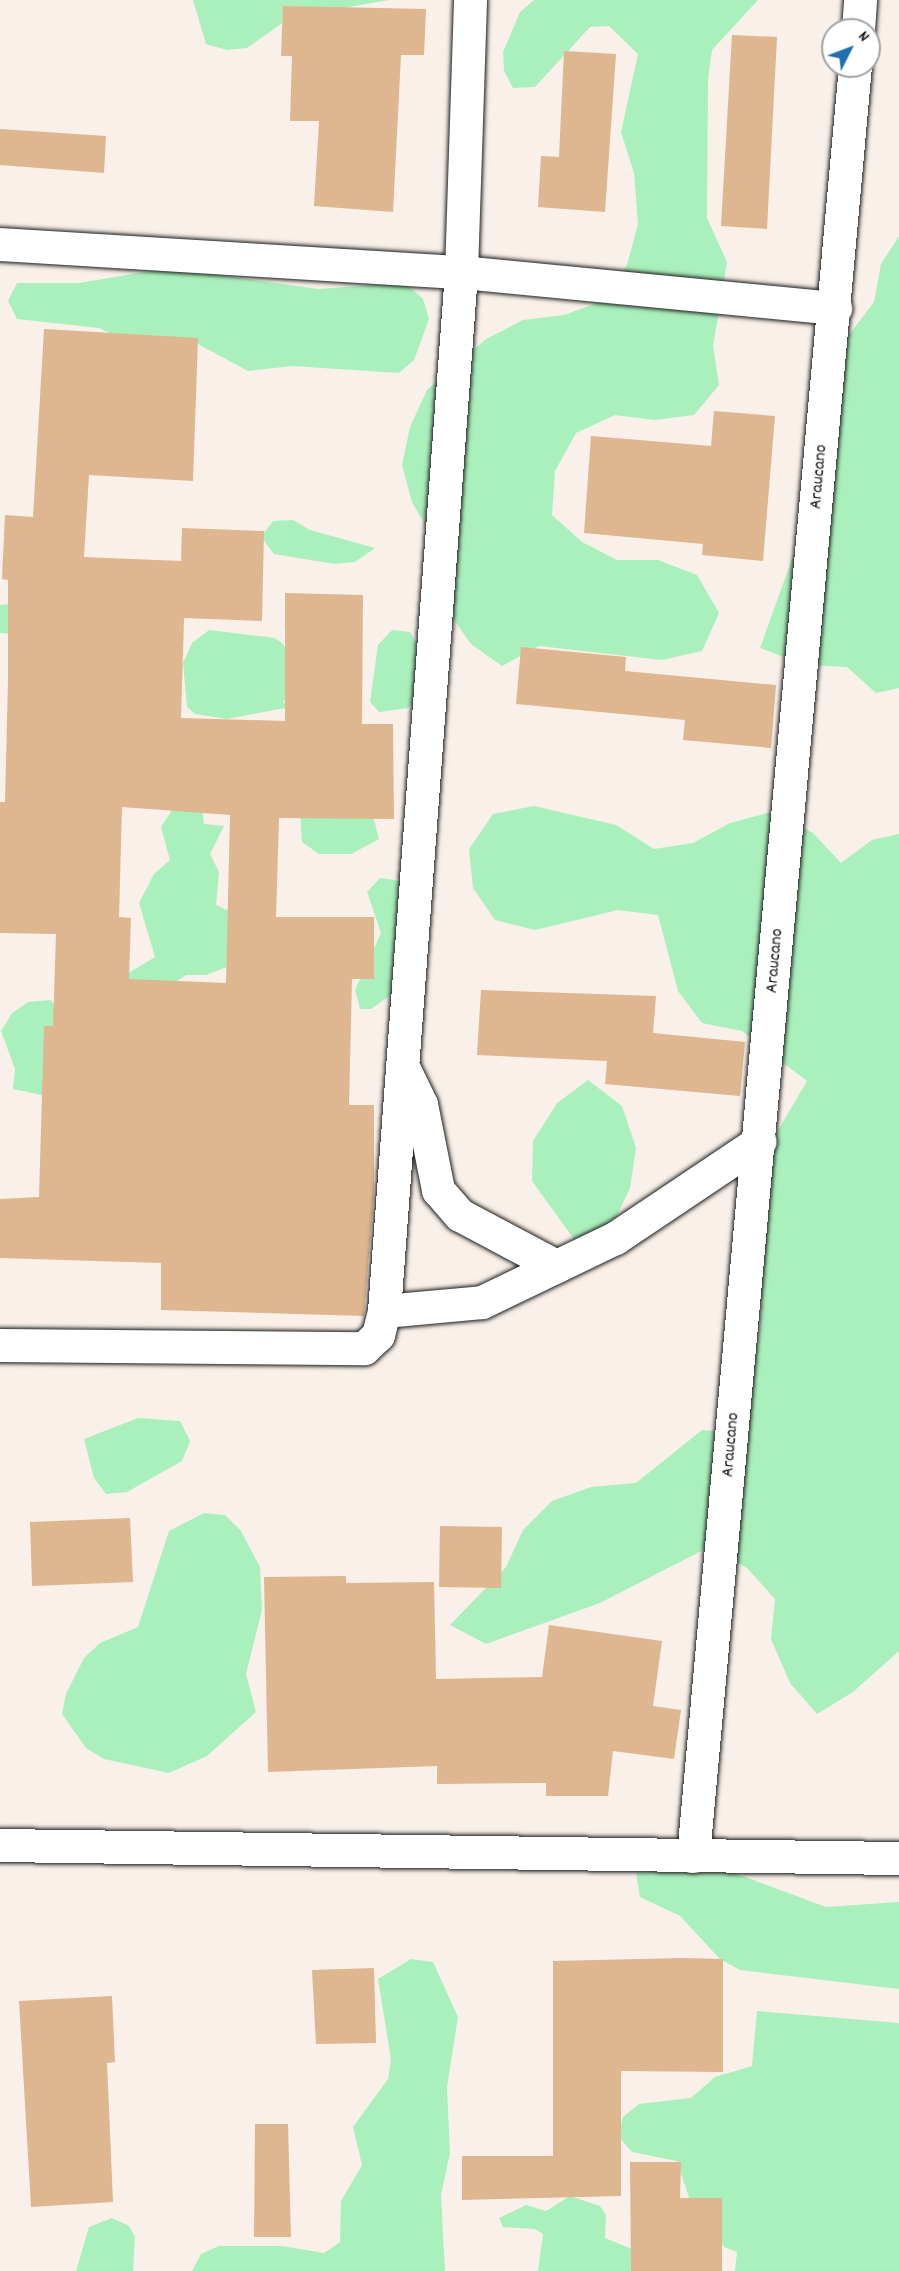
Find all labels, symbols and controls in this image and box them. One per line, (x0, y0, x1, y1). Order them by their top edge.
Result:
north arrow (821, 18, 881, 78)
text: N (852, 26, 874, 48)
street label: Araucano (806, 444, 834, 510)
street label: Araucano (762, 928, 790, 994)
street label: Araucano (718, 1412, 746, 1478)

